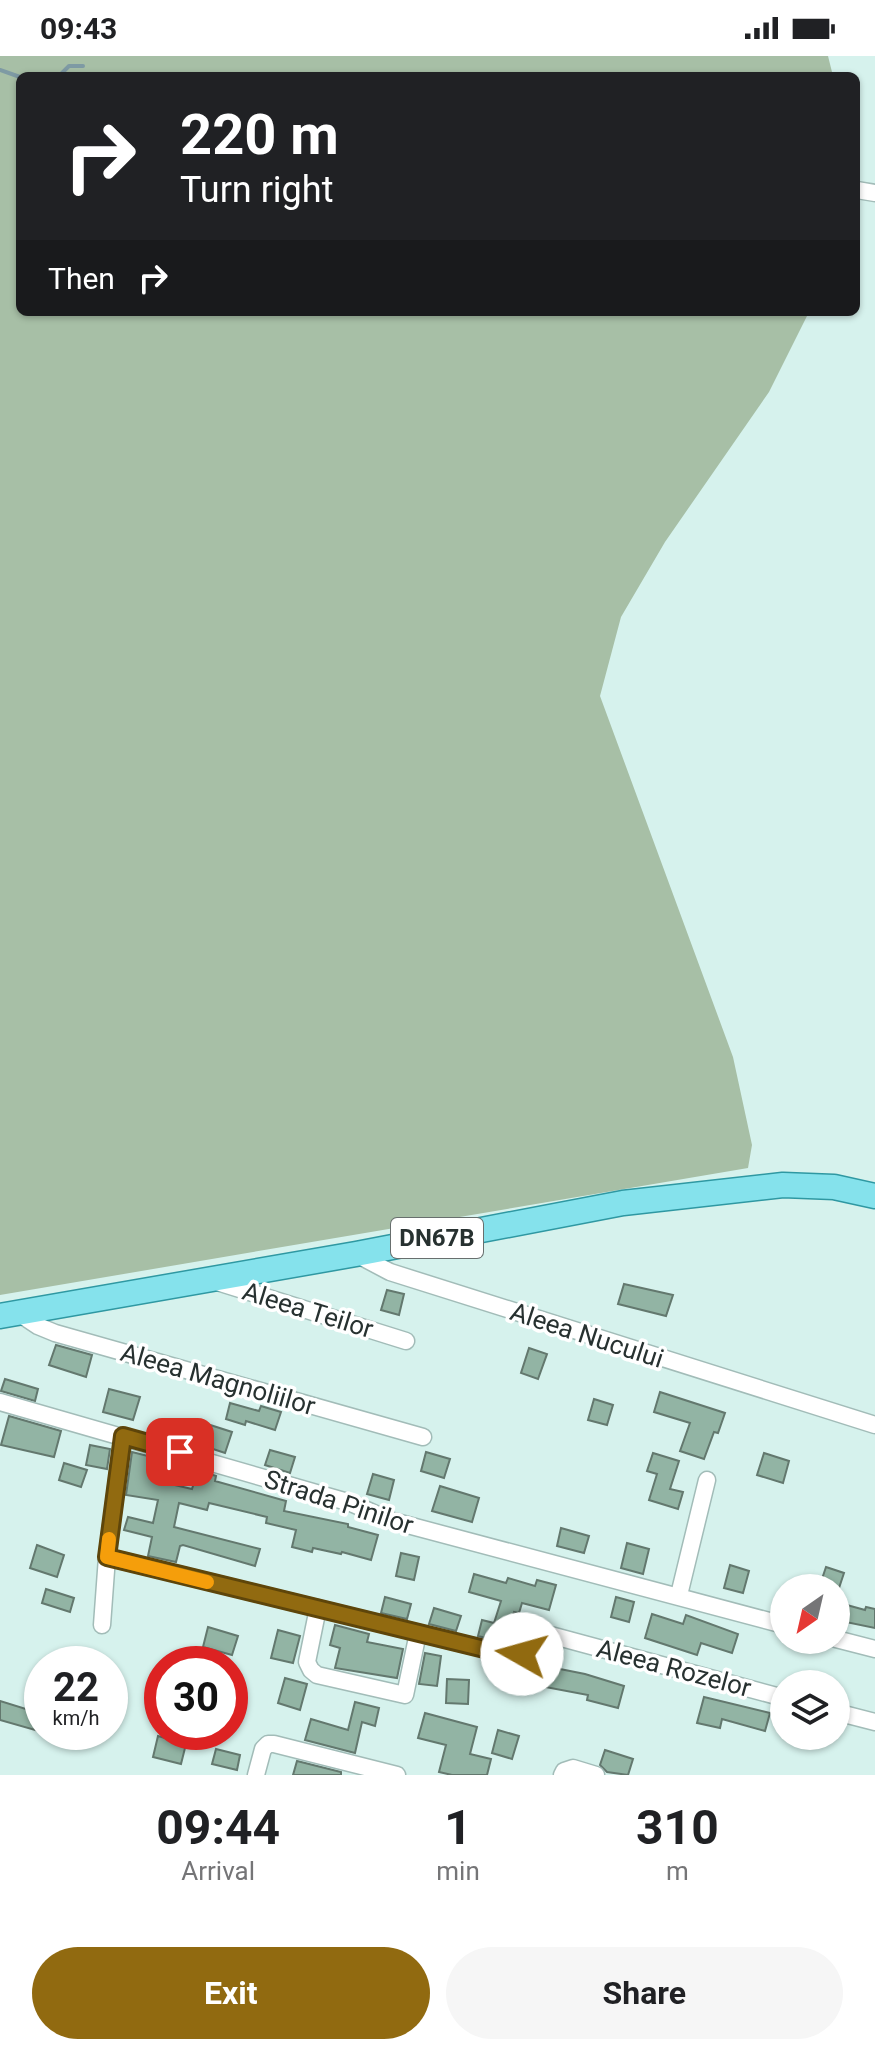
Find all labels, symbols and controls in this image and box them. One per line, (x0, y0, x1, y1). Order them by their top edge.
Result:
text: 09:43 (40, 11, 117, 46)
text: 220 m (180, 102, 339, 168)
icon: right (48, 104, 152, 208)
text: Turn right (180, 169, 333, 211)
icon: right (131, 256, 175, 300)
text: Then (48, 261, 115, 296)
road number: DN67B (391, 1218, 483, 1258)
street label: Aleea Teilor (239, 1276, 377, 1344)
street label: Aleea Nucului (507, 1296, 667, 1374)
street label: Aleea Magnoliilor (117, 1337, 319, 1421)
pin (146, 1418, 214, 1486)
icon: arrive (158, 1430, 202, 1474)
street label: Strada Pinilor (261, 1464, 418, 1540)
north arrow (770, 1574, 850, 1654)
map controls (770, 1574, 850, 1750)
position arrow (480, 1612, 564, 1696)
street label: Aleea Rozelor (594, 1633, 755, 1703)
speed limit sign: 30 (144, 1646, 248, 1750)
text: 22 (53, 1664, 99, 1711)
button: layers (770, 1670, 850, 1750)
text: km/h (53, 1706, 99, 1730)
text: 09:44 (156, 1799, 280, 1856)
text: 1 (444, 1799, 472, 1856)
text: 310 (636, 1799, 719, 1856)
text: Arrival (181, 1856, 255, 1886)
text: min (436, 1856, 480, 1886)
text: m (666, 1856, 689, 1886)
button: Exit (32, 1947, 430, 2039)
button: Share (446, 1947, 843, 2039)

